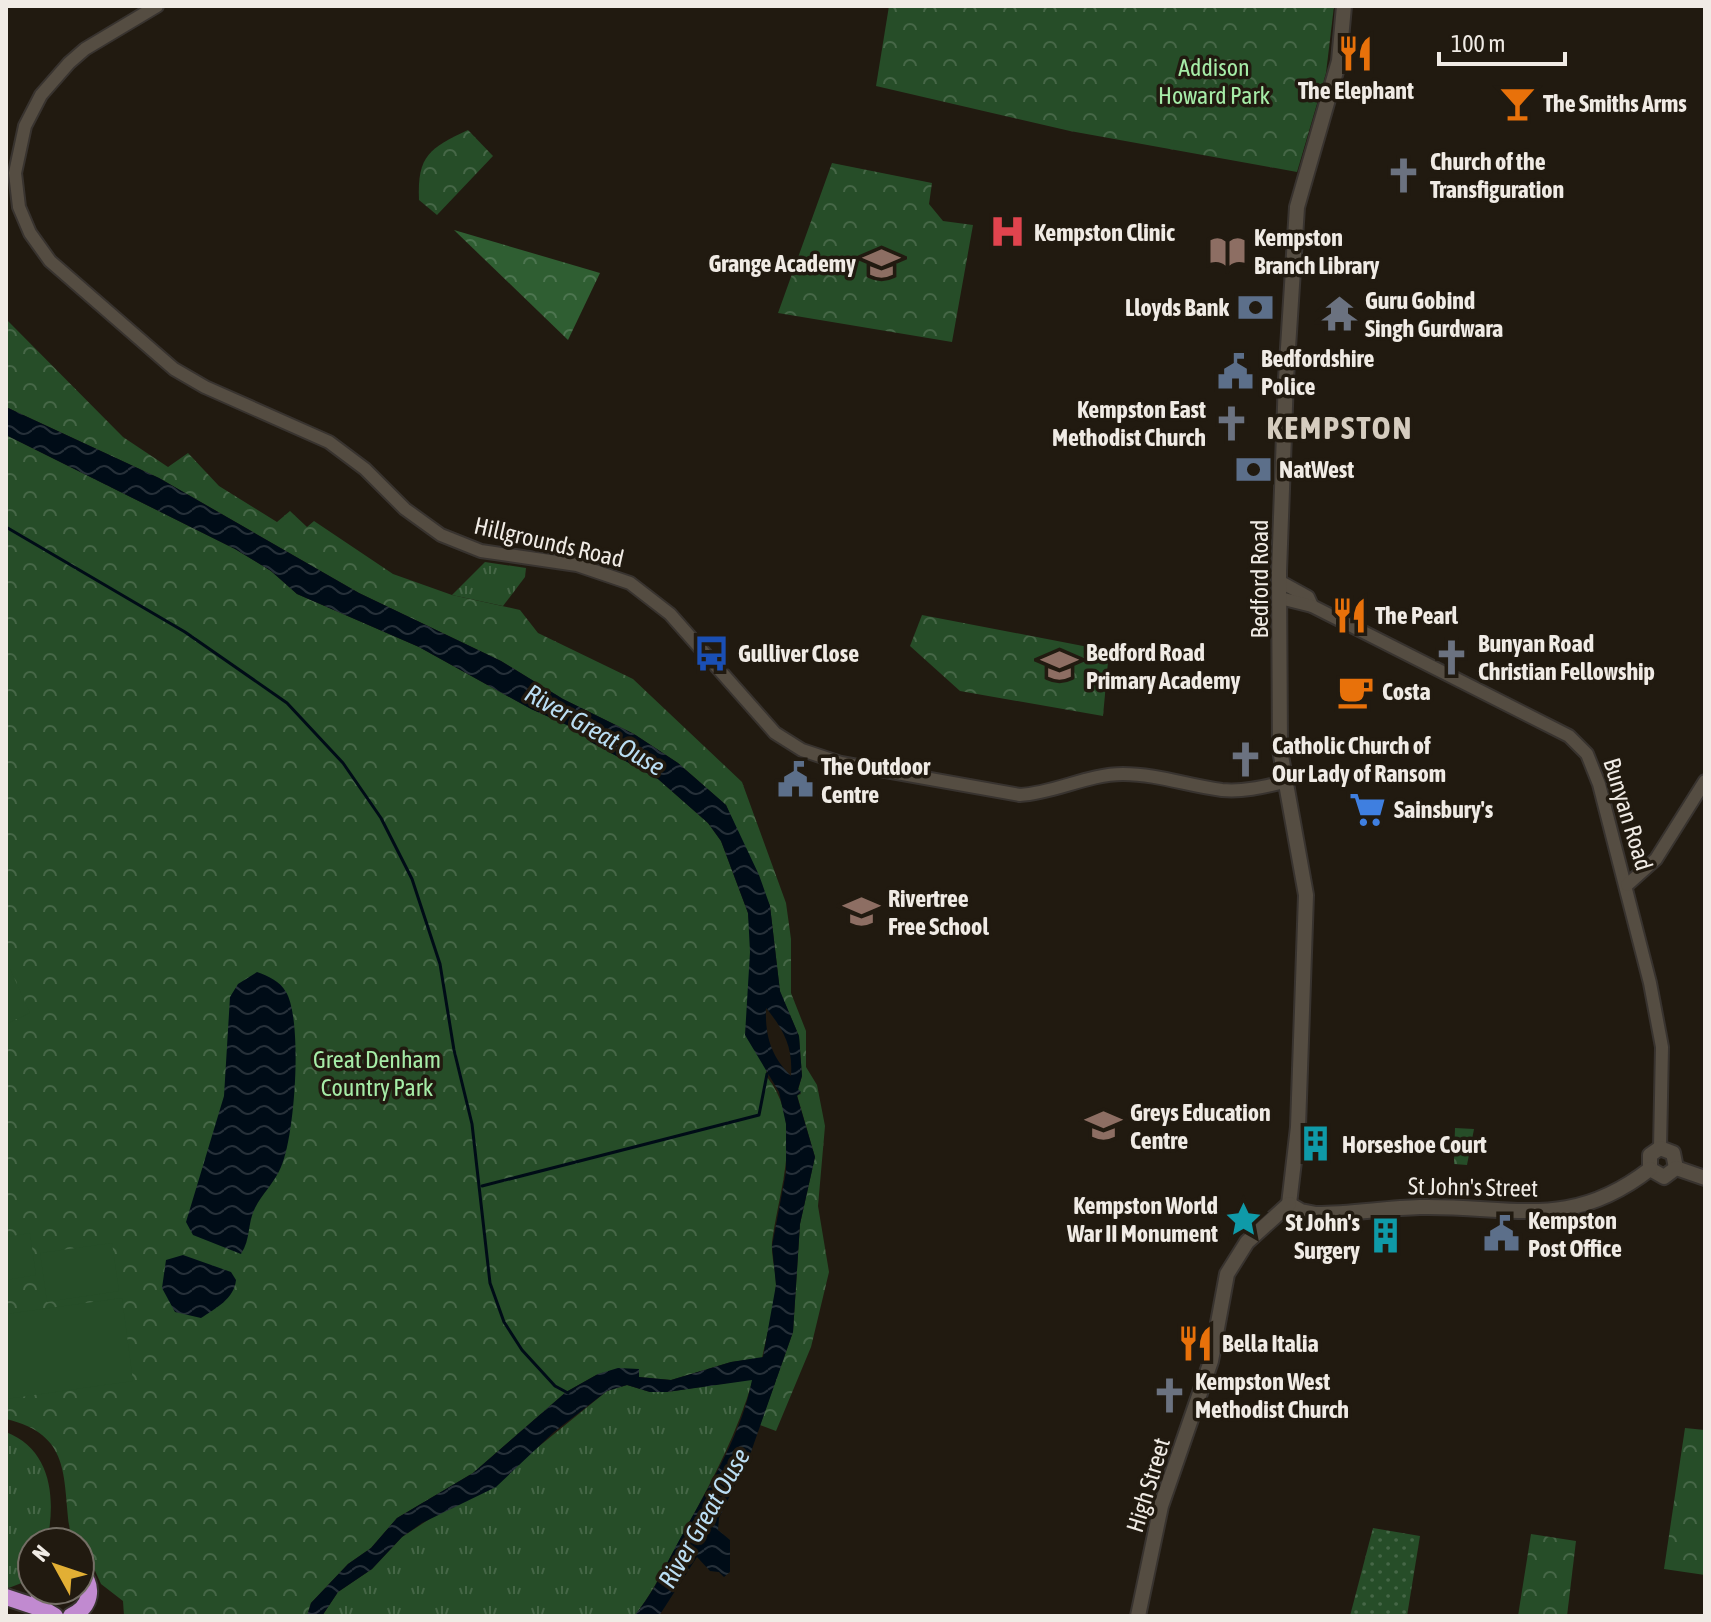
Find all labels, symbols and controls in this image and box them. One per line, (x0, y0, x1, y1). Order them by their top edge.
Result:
scale bar (1439, 16, 1565, 66)
text: 100 m (1451, 30, 1505, 57)
restaurant icon: The Elephant (1337, 34, 1375, 72)
park label: Addison Howard Park (1158, 54, 1270, 109)
place label: The Elephant (1298, 77, 1414, 104)
bar icon: The Smiths Arms (1498, 84, 1536, 122)
place label: The Smiths Arms (1543, 90, 1687, 117)
place label: Church of the Transfiguration (1430, 148, 1564, 203)
church icon: Church of the Transfiguration (1385, 156, 1423, 194)
hospital icon: Kempston Clinic (989, 213, 1027, 251)
place label: Kempston Clinic (1034, 219, 1175, 246)
place label: Kempston Branch Library (1254, 224, 1380, 279)
library icon: Kempston Branch Library (1209, 232, 1247, 270)
school or university icon: Grange Academy (863, 244, 901, 282)
place label: Grange Academy (709, 250, 856, 277)
place label: Guru Gobind Singh Gurdwara (1365, 287, 1503, 342)
bank icon: Lloyds Bank (1236, 288, 1274, 326)
place label: Lloyds Bank (1125, 294, 1229, 321)
temple icon: Guru Gobind Singh Gurdwara (1320, 295, 1358, 333)
place label: Bedfordshire Police (1261, 345, 1375, 400)
public building icon: Bedfordshire Police (1216, 353, 1254, 391)
place label: Kempston East Methodist Church (1052, 396, 1206, 451)
church icon: Kempston East Methodist Church (1213, 404, 1251, 442)
district label: KEMPSTON (1267, 409, 1413, 446)
bank icon: NatWest (1234, 450, 1272, 488)
place label: NatWest (1279, 456, 1354, 483)
street label: Hillgrounds Road (472, 512, 626, 572)
street label: Bedford Road (1246, 520, 1273, 639)
restaurant icon: The Pearl (1330, 596, 1368, 634)
place label: The Pearl (1375, 602, 1459, 629)
place label: Bunyan Road Christian Fellowship (1478, 630, 1655, 685)
bus stop icon: Gulliver Close (693, 634, 731, 672)
church icon: Bunyan Road Christian Fellowship (1433, 638, 1471, 676)
place label: Bedford Road Primary Academy (1086, 639, 1240, 694)
place label: Gulliver Close (738, 640, 859, 667)
school or university icon: Bedford Road Primary Academy (1041, 647, 1079, 685)
cafe icon: Costa (1337, 672, 1375, 710)
water label: River Great Ouse (520, 678, 670, 782)
place label: Costa (1382, 678, 1431, 705)
place label: Catholic Church of Our Lady of Ransom (1272, 732, 1446, 787)
church icon: Catholic Church of Our Lady of Ransom (1227, 740, 1265, 778)
place label: The Outdoor Centre (821, 753, 931, 808)
street label: Bunyan Road (1598, 755, 1658, 873)
public building icon: The Outdoor Centre (776, 761, 814, 799)
supermarket icon: Sainsbury's (1349, 790, 1387, 828)
place label: Sainsbury's (1394, 796, 1494, 823)
place label: Rivertree Free School (888, 885, 989, 940)
school or university icon: Rivertree Free School (843, 893, 881, 931)
park label: Great Denham Country Park (313, 1046, 441, 1101)
place label: Greys Education Centre (1130, 1099, 1271, 1154)
school or university icon: Greys Education Centre (1085, 1107, 1123, 1145)
building icon: Horseshoe Court (1297, 1125, 1335, 1163)
place label: Horseshoe Court (1342, 1131, 1487, 1158)
street label: St John's Street (1408, 1172, 1539, 1202)
place label: Kempston World War II Monument (1066, 1192, 1218, 1247)
place icon: Kempston World War II Monument (1225, 1200, 1263, 1238)
place label: Kempston Post Office (1528, 1207, 1622, 1262)
place label: St John's Surgery (1286, 1209, 1361, 1264)
public building icon: Kempston Post Office (1483, 1215, 1521, 1253)
building icon: St John's Surgery (1367, 1217, 1405, 1255)
restaurant icon: Bella Italia (1177, 1324, 1215, 1362)
place label: Bella Italia (1222, 1330, 1319, 1357)
place label: Kempston West Methodist Church (1195, 1368, 1349, 1423)
church icon: Kempston West Methodist Church (1150, 1376, 1188, 1414)
street label: High Street (1121, 1434, 1175, 1536)
water label: River Great Ouse (652, 1443, 756, 1593)
north arrow (16, 1526, 96, 1606)
text: N (27, 1540, 55, 1566)

